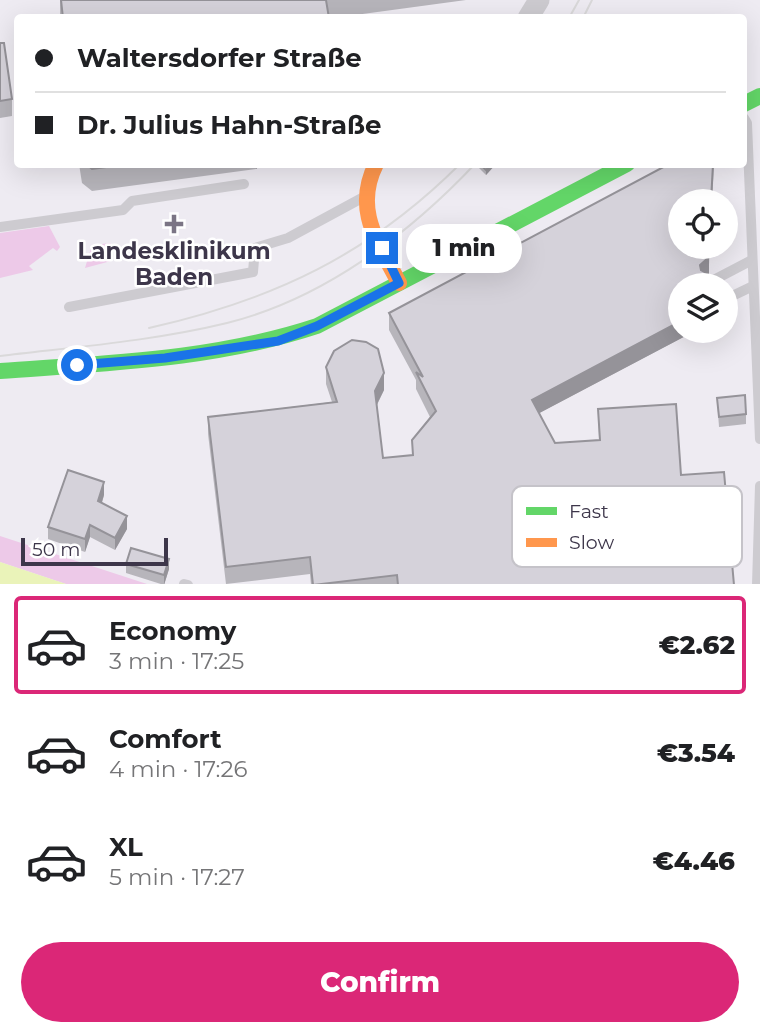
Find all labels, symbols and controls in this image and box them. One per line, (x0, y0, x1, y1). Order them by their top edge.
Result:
text: Waltersdorfer Straße (77, 42, 362, 74)
text: Dr. Julius Hahn-Straße (77, 109, 382, 141)
map controls (668, 189, 738, 343)
button: locate (668, 189, 738, 259)
marker: Landesklinikum Baden (164, 214, 184, 234)
callout: 1 min (406, 224, 522, 272)
route end (366, 232, 398, 264)
text: 1 min (432, 234, 496, 262)
place label: Landesklinikum Baden (77, 237, 271, 291)
button: layers (668, 273, 738, 343)
route start (61, 349, 93, 381)
legend (512, 486, 742, 567)
text: Fast (569, 500, 609, 523)
text: Slow (569, 531, 614, 554)
scale bar (21, 536, 168, 567)
text: 50 m (32, 538, 80, 561)
icon: car (25, 614, 88, 677)
text: Economy (109, 615, 236, 647)
text: €2.62 (658, 629, 735, 661)
text: 3 min · 17:25 (109, 647, 244, 675)
icon: car (25, 722, 88, 785)
text: Comfort (109, 723, 221, 755)
text: €3.54 (657, 737, 735, 769)
text: 4 min · 17:26 (109, 755, 248, 783)
icon: car (25, 830, 88, 893)
text: XL (109, 831, 143, 863)
text: €4.46 (653, 845, 735, 877)
text: 5 min · 17:27 (109, 863, 245, 891)
button: Confirm (21, 942, 739, 1022)

